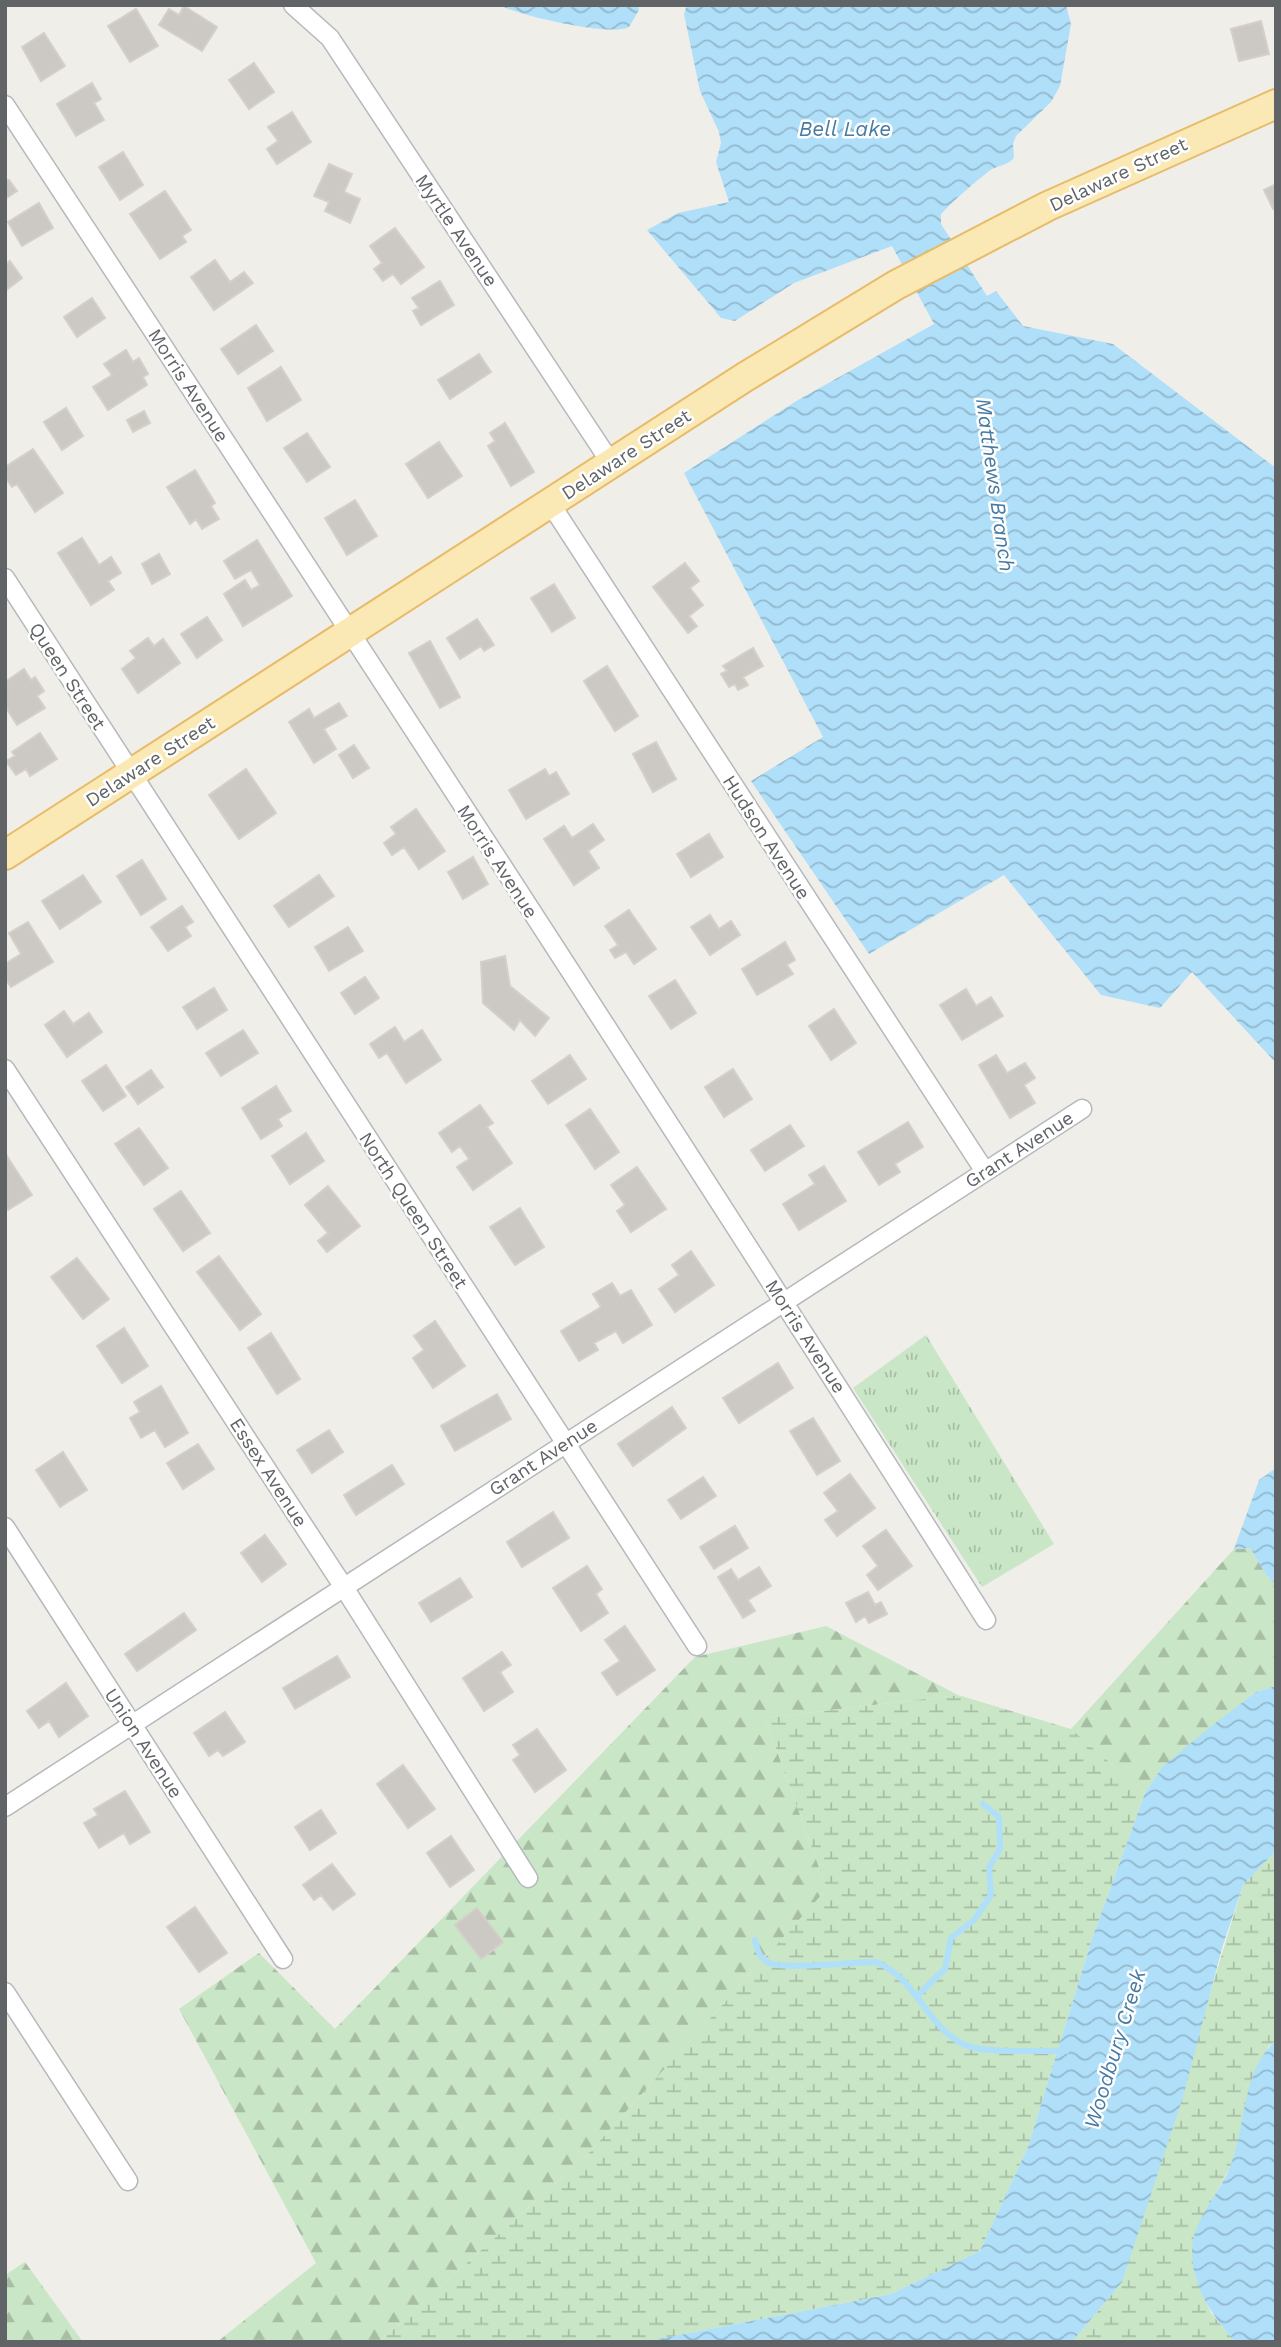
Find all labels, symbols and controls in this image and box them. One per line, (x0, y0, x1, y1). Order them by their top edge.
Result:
water label: Bell Lake (799, 116, 891, 141)
street label: Delaware Street (1046, 132, 1191, 216)
street label: Myrtle Avenue (410, 170, 503, 291)
street label: Morris Avenue (143, 324, 234, 446)
water label: Matthews Branch (971, 397, 1020, 573)
street label: Delaware Street (557, 404, 695, 505)
street label: Queen Street (24, 618, 111, 734)
street label: Delaware Street (81, 711, 219, 812)
street label: Hudson Avenue (718, 771, 815, 904)
street label: Morris Avenue (452, 800, 543, 922)
street label: Grant Avenue (961, 1106, 1078, 1193)
street label: North Queen Street (354, 1128, 473, 1293)
street label: Morris Avenue (760, 1275, 851, 1397)
street label: Essex Avenue (225, 1413, 312, 1531)
street label: Grant Avenue (485, 1414, 602, 1501)
street label: Union Avenue (100, 1684, 188, 1802)
water label: Woodbury Creek (1078, 1966, 1151, 2131)

